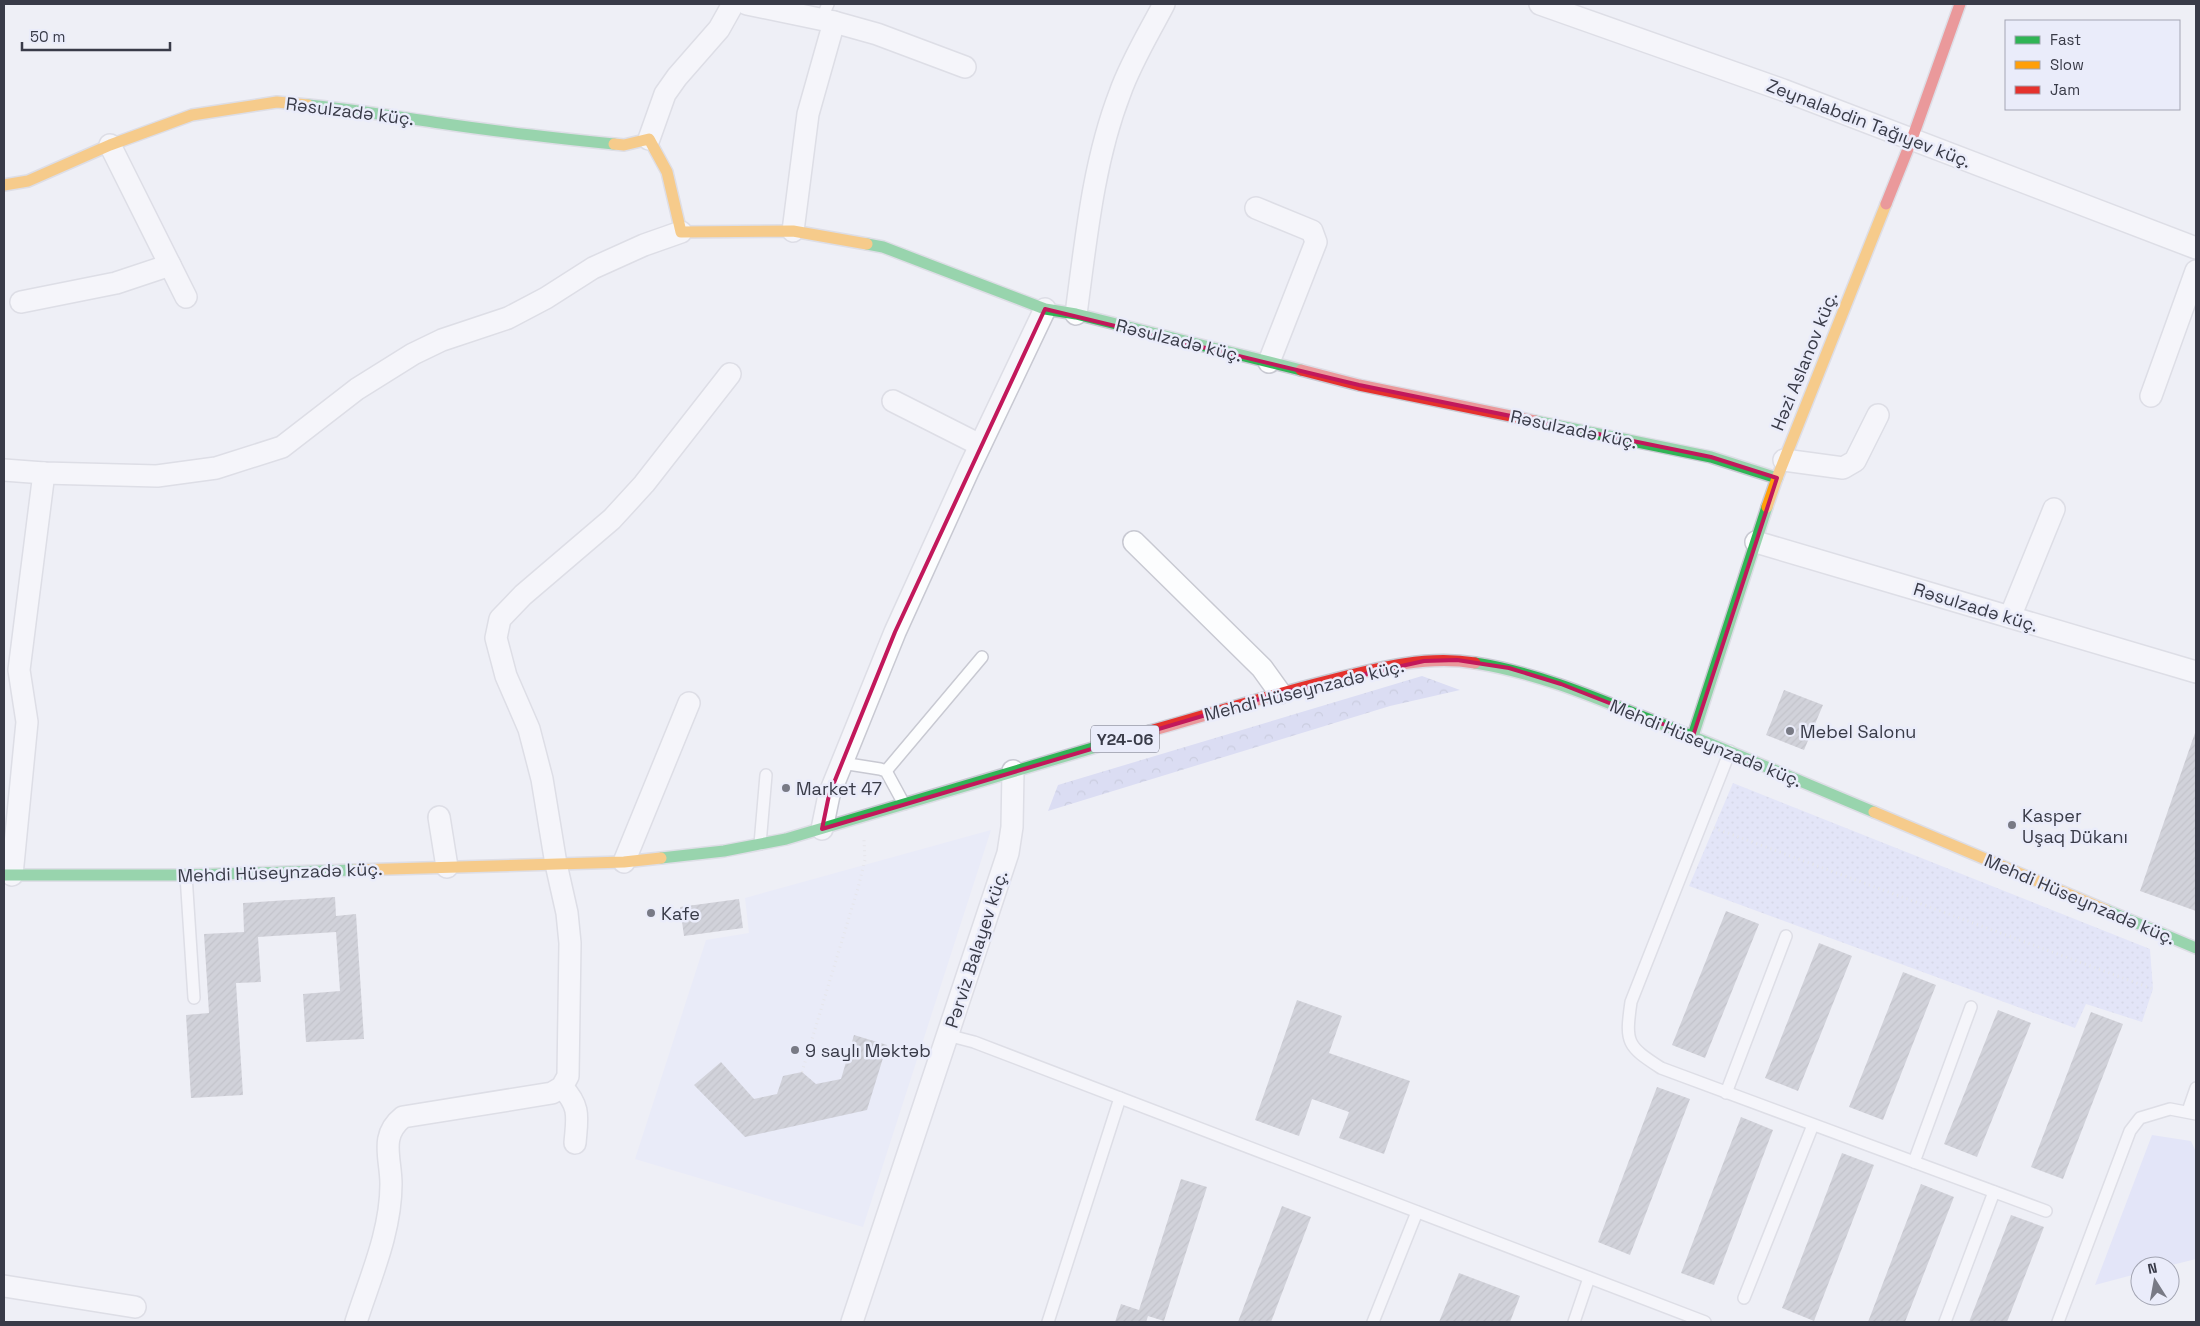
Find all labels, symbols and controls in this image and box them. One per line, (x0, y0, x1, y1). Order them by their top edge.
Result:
scale bar (22, 20, 170, 52)
legend (2005, 20, 2180, 110)
text: 50 m (30, 27, 65, 46)
text: Fast (2050, 30, 2081, 49)
text: Slow (2050, 55, 2084, 74)
street label: Zeynalabdin Tağıyev küç. (1763, 73, 1975, 173)
text: Jam (2050, 80, 2080, 99)
street label: Rəsulzadə küç. (285, 92, 415, 130)
street label: Həzi Aslanov küç. (1766, 288, 1842, 434)
street label: Rəsulzadə küç. (1114, 313, 1244, 367)
street label: Rəsulzadə küç. (1508, 404, 1640, 454)
street label: Rəsulzadə küç. (1911, 577, 2041, 637)
street label: Mehdi Hüseynzadə küç. (1202, 654, 1406, 726)
street label: Mehdi Hüseynzadə küç. (1607, 694, 1805, 792)
place label: Mebel Salonu (1800, 720, 1916, 743)
marker: Mebel Salonu (1784, 725, 1796, 737)
road number: Y24-06 (1091, 726, 1159, 752)
place label: Market 47 (796, 777, 882, 800)
marker: Market 47 (780, 782, 792, 794)
place label: Kasper Uşaq Dükanı (2022, 804, 2128, 848)
marker: Kasper Uşaq Dükanı (2006, 819, 2018, 831)
street label: Mehdi Hüseynzadə küç. (1981, 848, 2179, 950)
street label: Mehdi Hüseynzadə küç. (177, 857, 383, 887)
street label: Pərviz Balayev küç. (940, 867, 1012, 1031)
place label: Kafe (661, 902, 700, 925)
marker: Kafe (645, 907, 657, 919)
place label: 9 saylı Məktəb (805, 1039, 931, 1062)
marker: 9 saylı Məktəb (789, 1044, 801, 1056)
north arrow (2130, 1256, 2180, 1306)
text: N (2146, 1259, 2159, 1278)

